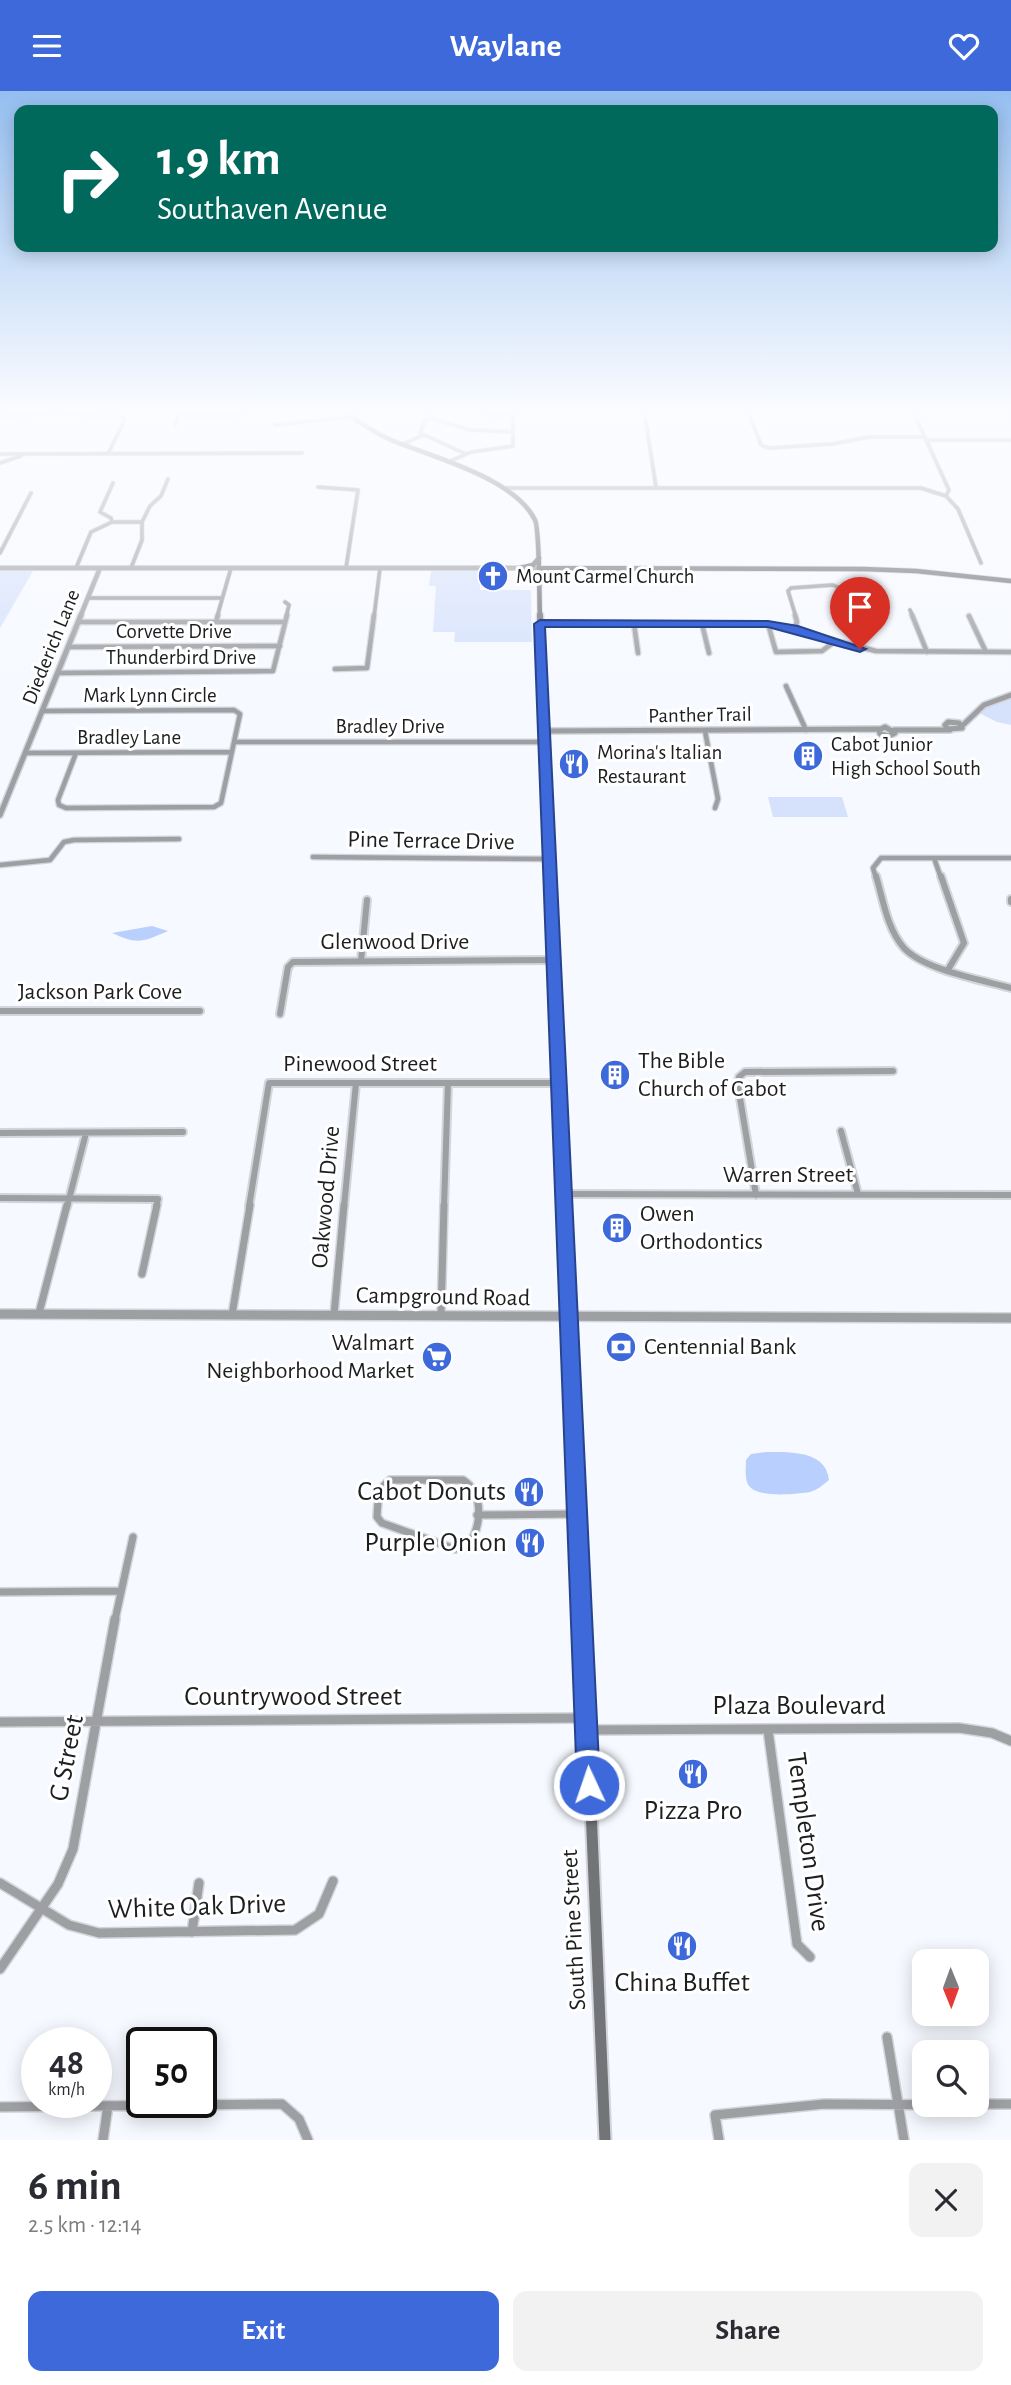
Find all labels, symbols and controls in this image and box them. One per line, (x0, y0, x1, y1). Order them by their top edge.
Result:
icon: menu (28, 27, 66, 65)
icon: heart (945, 27, 983, 65)
text: Waylane (449, 30, 562, 62)
icon: right (42, 133, 133, 224)
text: 1.9 km (157, 135, 281, 184)
text: Southaven Avenue (157, 193, 388, 225)
church icon: Mount Carmel Church (476, 559, 510, 593)
place label: Mount Carmel Church (516, 566, 694, 587)
pin (830, 577, 890, 649)
street label: Diederich Lane (18, 587, 84, 707)
icon: arrive (841, 588, 879, 626)
street label: Corvette Drive (116, 621, 232, 642)
street label: Thunderbird Drive (106, 647, 256, 668)
street label: Mark Lynn Circle (83, 685, 217, 706)
street label: Panther Trail (648, 704, 752, 726)
street label: Bradley Drive (335, 716, 445, 737)
street label: Bradley Lane (77, 727, 181, 748)
place label: Cabot Junior High School South (831, 734, 981, 779)
building icon: Cabot Junior High School South (791, 739, 825, 773)
place label: Morina's Italian Restaurant (597, 742, 722, 787)
restaurant icon: Morina's Italian Restaurant (557, 747, 591, 781)
street label: Pine Terrace Drive (347, 828, 515, 854)
street label: Glenwood Drive (321, 930, 469, 954)
street label: Jackson Park Cove (18, 980, 182, 1004)
place label: The Bible Church of Cabot (638, 1049, 787, 1101)
street label: Pinewood Street (283, 1052, 437, 1076)
building icon: The Bible Church of Cabot (598, 1058, 632, 1092)
street label: Oakwood Drive (308, 1125, 344, 1269)
street label: Warren Street (723, 1163, 854, 1187)
place label: Owen Orthodontics (640, 1202, 763, 1254)
building icon: Owen Orthodontics (600, 1211, 634, 1245)
street label: Campground Road (356, 1283, 530, 1311)
bank icon: Centennial Bank (604, 1330, 638, 1364)
place label: Walmart Neighborhood Market (206, 1331, 414, 1383)
place label: Centennial Bank (644, 1335, 796, 1359)
supermarket icon: Walmart Neighborhood Market (420, 1340, 454, 1374)
restaurant icon: Cabot Donuts (512, 1475, 546, 1509)
place label: Cabot Donuts (357, 1478, 506, 1506)
restaurant icon: Purple Onion (513, 1526, 547, 1560)
place label: Purple Onion (364, 1529, 507, 1557)
street label: Countrywood Street (184, 1683, 402, 1711)
street label: Plaza Boulevard (712, 1692, 886, 1720)
street label: G Street (45, 1712, 89, 1804)
position arrow (552, 1748, 626, 1822)
street label: Templeton Drive (782, 1751, 834, 1933)
restaurant icon: Pizza Pro (676, 1757, 710, 1791)
place label: Pizza Pro (644, 1797, 742, 1825)
street label: South Pine Street (558, 1849, 590, 2011)
street label: White Oak Drive (107, 1890, 287, 1924)
restaurant icon: China Buffet (665, 1929, 699, 1963)
north arrow (912, 1949, 989, 2027)
map controls (912, 1949, 989, 2117)
place label: China Buffet (614, 1969, 750, 1997)
speed limit sign: 50 (126, 2027, 217, 2118)
button: search (912, 2040, 989, 2117)
text: 48 (49, 2046, 84, 2081)
text: km/h (48, 2081, 85, 2099)
button: close (909, 2163, 983, 2237)
text: 6 min (28, 2165, 122, 2207)
text: 2.5 km · 12:14 (28, 2214, 142, 2237)
button: Exit (28, 2291, 499, 2371)
button: Share (513, 2291, 983, 2371)

